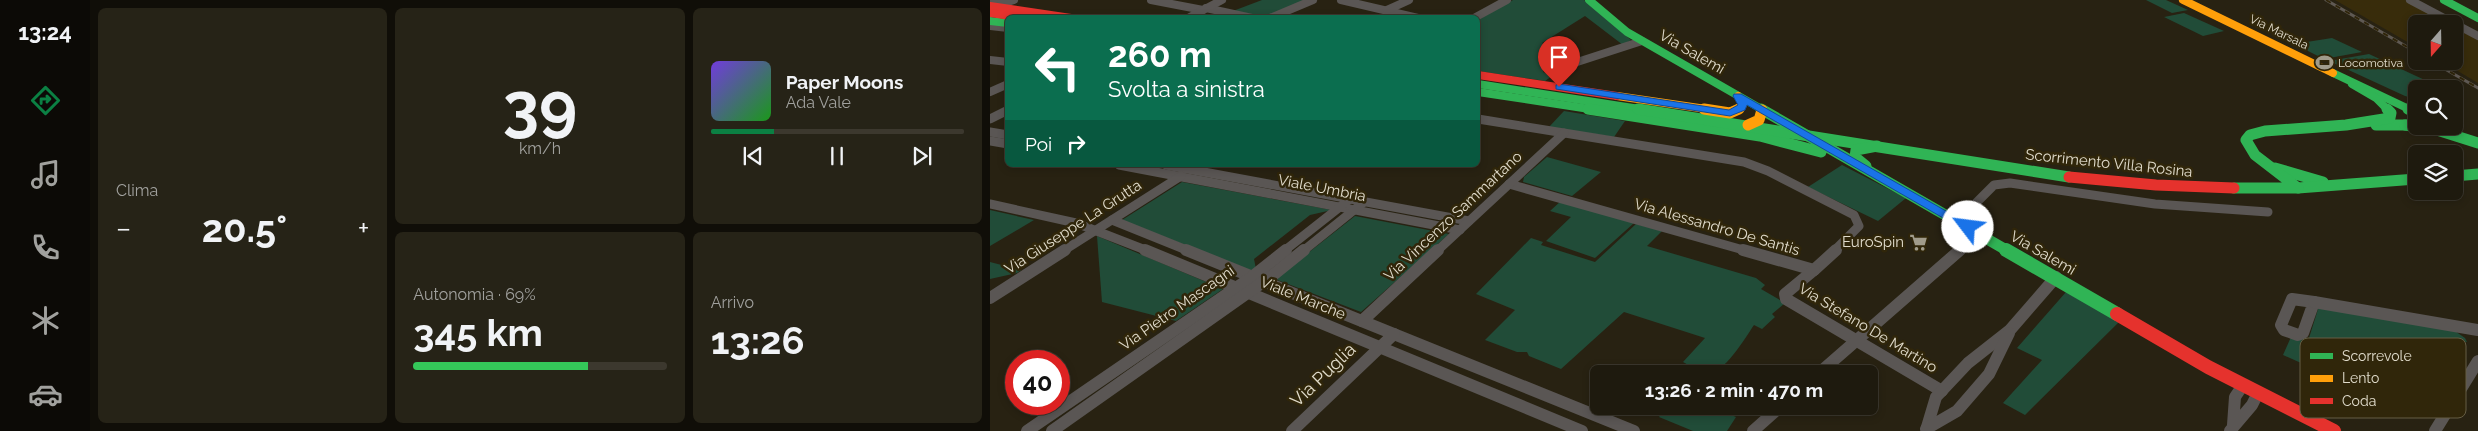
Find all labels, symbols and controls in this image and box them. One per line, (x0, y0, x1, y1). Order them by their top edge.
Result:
street label: Via Marsala (2247, 12, 2311, 52)
north arrow (2408, 15, 2462, 70)
map controls (2408, 15, 2463, 200)
text: 13:24 (18, 19, 72, 45)
street label: Via Salemi (1656, 26, 1728, 78)
text: 260 m (1108, 34, 1211, 75)
icon: left (1025, 35, 1090, 100)
pin (1538, 36, 1580, 87)
icon: arrive (1545, 43, 1573, 71)
sports icon: Locomotiva (2314, 53, 2334, 73)
place label: Locomotiva (2338, 56, 2403, 70)
text: 39 (503, 68, 577, 144)
text: Paper Moons (786, 71, 903, 93)
text: Svolta a sinistra (1108, 76, 1265, 102)
button: search (2408, 80, 2463, 135)
icon: directions (28, 83, 63, 118)
text: Ada Vale (786, 93, 851, 112)
icon: right (1062, 130, 1090, 158)
text: Poi (1025, 133, 1052, 155)
text: km/h (519, 139, 561, 158)
icon: previous (739, 142, 767, 170)
icon: pause (823, 142, 851, 170)
icon: next (908, 142, 936, 170)
street label: Scorrimento Villa Rosina (2025, 145, 2193, 181)
button: layers (2408, 145, 2463, 200)
street label: Via Vincenzo Sammartano (1380, 147, 1526, 285)
icon: music (28, 157, 63, 192)
street label: Viale Umbria (1276, 171, 1368, 205)
street label: Via Giuseppe La Grutta (1001, 176, 1145, 278)
text: Clima (116, 181, 158, 200)
street label: Via Alessandro De Santis (1632, 195, 1802, 259)
position arrow (1941, 200, 1993, 252)
text: 20.5° (202, 206, 287, 251)
text: − (116, 212, 131, 245)
text: + (358, 212, 369, 245)
street label: Via Salemi (2007, 227, 2079, 279)
icon: phone (28, 230, 63, 265)
supermarket icon: EuroSpin (1908, 232, 1928, 252)
place label: EuroSpin (1842, 233, 1904, 251)
street label: Via Pietro Mascagni (1116, 262, 1238, 354)
street label: Viale Marche (1258, 273, 1348, 323)
street label: Via Stefano De Martino (1795, 279, 1941, 377)
text: Autonomia · 69% (413, 285, 536, 304)
text: Arrivo (711, 293, 754, 312)
icon: climate (28, 303, 63, 338)
text: 345 km (413, 310, 543, 355)
text: 13:26 (711, 318, 805, 363)
legend (2300, 338, 2466, 418)
street label: Via Puglia (1286, 339, 1360, 411)
text: Scorrevole (2342, 348, 2412, 364)
speed limit sign: 40 (1005, 350, 1070, 415)
text: Lento (2342, 370, 2379, 386)
icon: car (28, 377, 63, 412)
text: 13:26 · 2 min · 470 m (1645, 379, 1823, 401)
text: Coda (2342, 393, 2376, 409)

